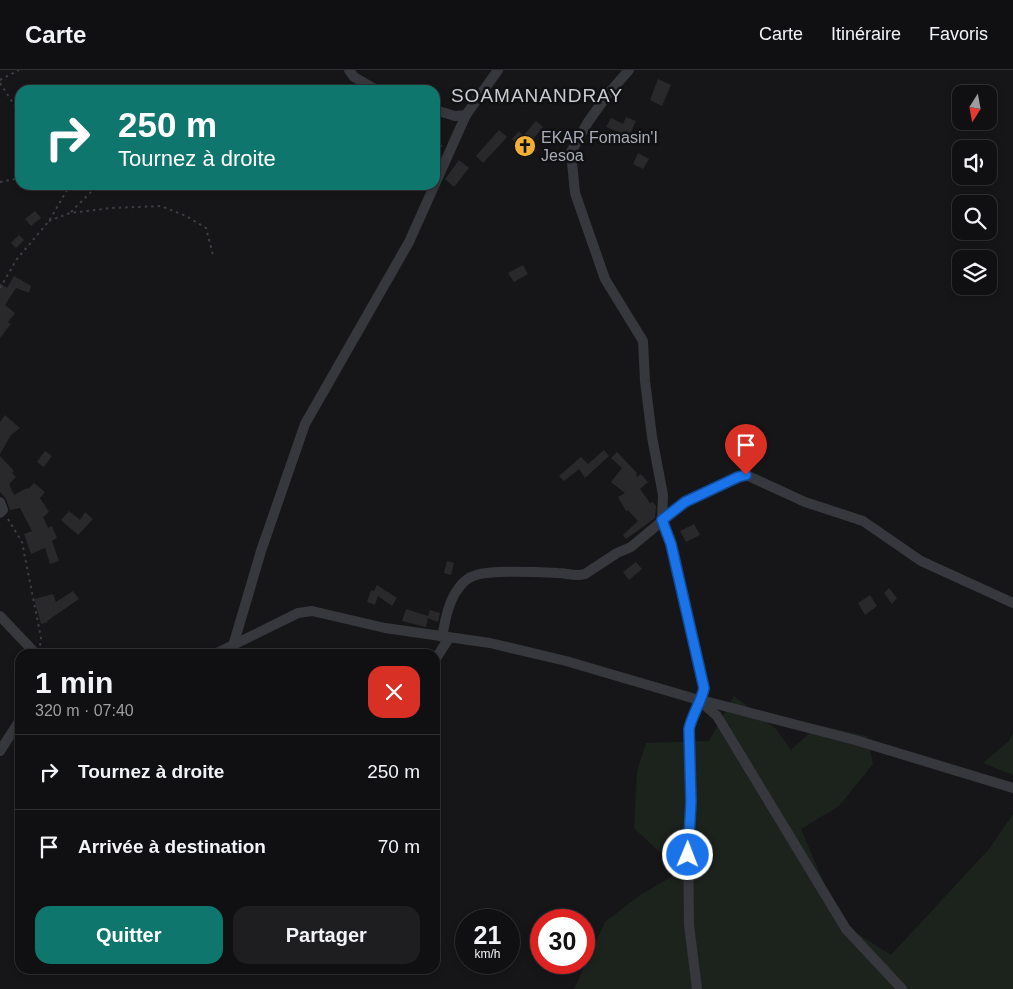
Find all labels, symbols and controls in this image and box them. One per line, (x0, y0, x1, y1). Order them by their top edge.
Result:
text: Carte (25, 21, 86, 48)
text: Carte (759, 24, 803, 44)
text: Itinéraire (831, 24, 901, 44)
text: Favoris (929, 24, 988, 44)
district label: SOAMANANDRAY (451, 85, 623, 106)
north arrow (952, 85, 998, 130)
map controls (952, 85, 997, 295)
icon: right (35, 105, 100, 170)
text: 250 m (118, 105, 217, 144)
place label: EKAR Fomasin'I Jesoa (541, 129, 658, 164)
church icon: EKAR Fomasin'I Jesoa (513, 134, 537, 158)
button: sound (952, 140, 997, 185)
text: Tournez à droite (118, 146, 276, 171)
button: search (952, 195, 997, 240)
button: layers (952, 250, 997, 295)
pin (725, 424, 767, 475)
icon: arrive (732, 431, 760, 459)
text: 1 min (35, 666, 113, 699)
button: close (368, 666, 420, 718)
text: 320 m · 07:40 (35, 702, 134, 719)
icon: right (35, 758, 63, 786)
text: Tournez à droite (78, 761, 224, 782)
text: 250 m (367, 761, 420, 782)
position arrow (661, 828, 713, 880)
icon: arrive (35, 833, 63, 861)
text: Arrivée à destination (78, 836, 266, 857)
text: 70 m (378, 836, 420, 857)
button: Quitter (35, 906, 223, 964)
button: Partager (233, 906, 420, 964)
speed limit sign: 30 (530, 909, 595, 974)
text: 21 (474, 921, 501, 949)
text: km/h (474, 947, 501, 961)

